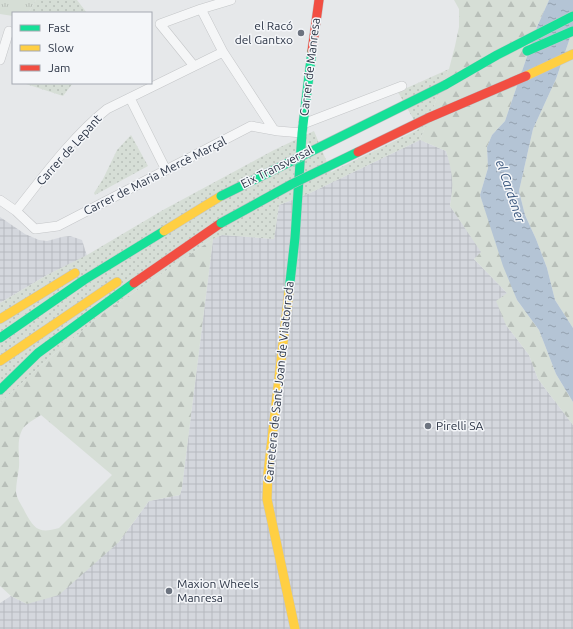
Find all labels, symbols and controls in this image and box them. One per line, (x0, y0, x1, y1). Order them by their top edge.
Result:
legend (12, 12, 152, 84)
street label: Carrer de Manresa (297, 17, 322, 117)
place label: el Racó del Gantxo (235, 19, 293, 46)
text: Fast (48, 21, 70, 34)
marker: el Racó del Gantxo (296, 28, 306, 38)
text: Slow (48, 41, 74, 54)
text: Jam (48, 61, 70, 74)
street label: Carrer de Lepant (34, 112, 104, 188)
street label: Carrer de Maria Mercè Marçal (81, 134, 228, 217)
street label: Eix Transversal (239, 143, 315, 190)
water label: el Cardener (494, 158, 529, 225)
street label: Carretera de Sant Joan de Vilatorrada (261, 280, 296, 483)
place label: Pirelli SA (436, 419, 483, 432)
marker: Pirelli SA (423, 421, 433, 431)
place label: Maxion Wheels Manresa (177, 577, 259, 604)
marker: Maxion Wheels Manresa (164, 586, 174, 596)

